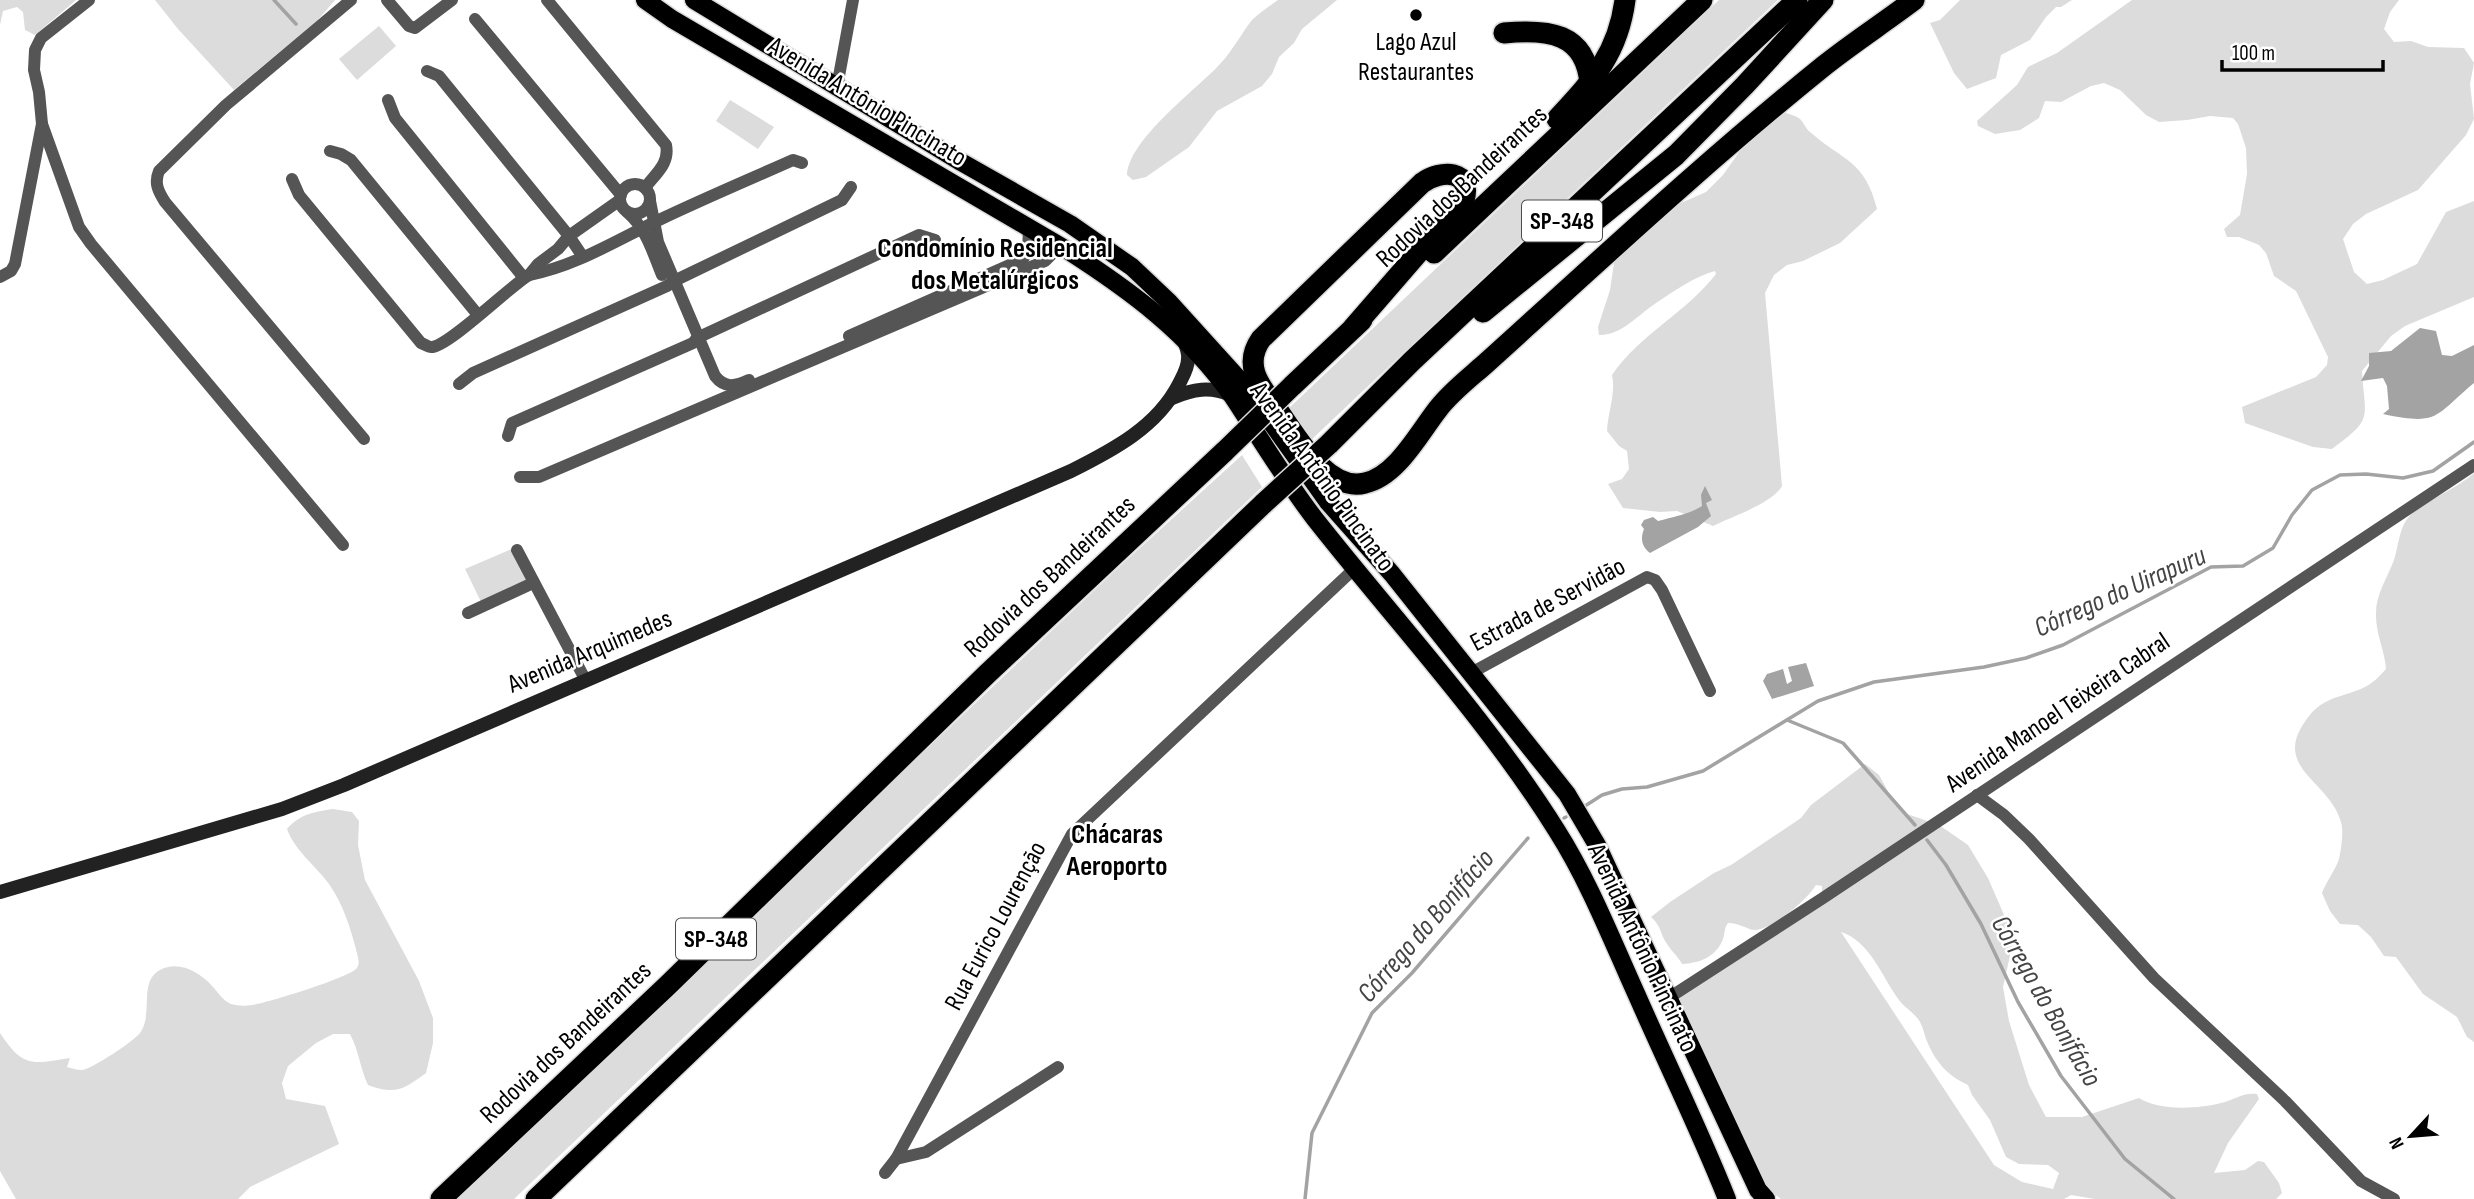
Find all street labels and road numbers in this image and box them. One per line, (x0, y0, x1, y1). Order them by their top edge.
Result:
street label: Avenida Antônio Pincinato (761, 30, 972, 174)
street label: Rodovia dos Bandeirantes (1370, 100, 1554, 274)
road number: SP-348 (1522, 201, 1602, 242)
street label: Avenida Antônio Pincinato (1242, 376, 1401, 578)
street label: Rodovia dos Bandeirantes (958, 490, 1142, 664)
street label: Estrada de Servidão (1465, 551, 1631, 659)
street label: Avenida Arquimedes (502, 604, 677, 701)
street label: Avenida Manoel Teixeira Cabral (1939, 626, 2176, 800)
street label: Rua Eurico Lourenção (939, 836, 1053, 1016)
street label: Avenida Antônio Pincinato (1580, 838, 1704, 1057)
road number: SP-348 (676, 918, 756, 959)
street label: Rodovia dos Bandeirantes (474, 956, 658, 1130)

